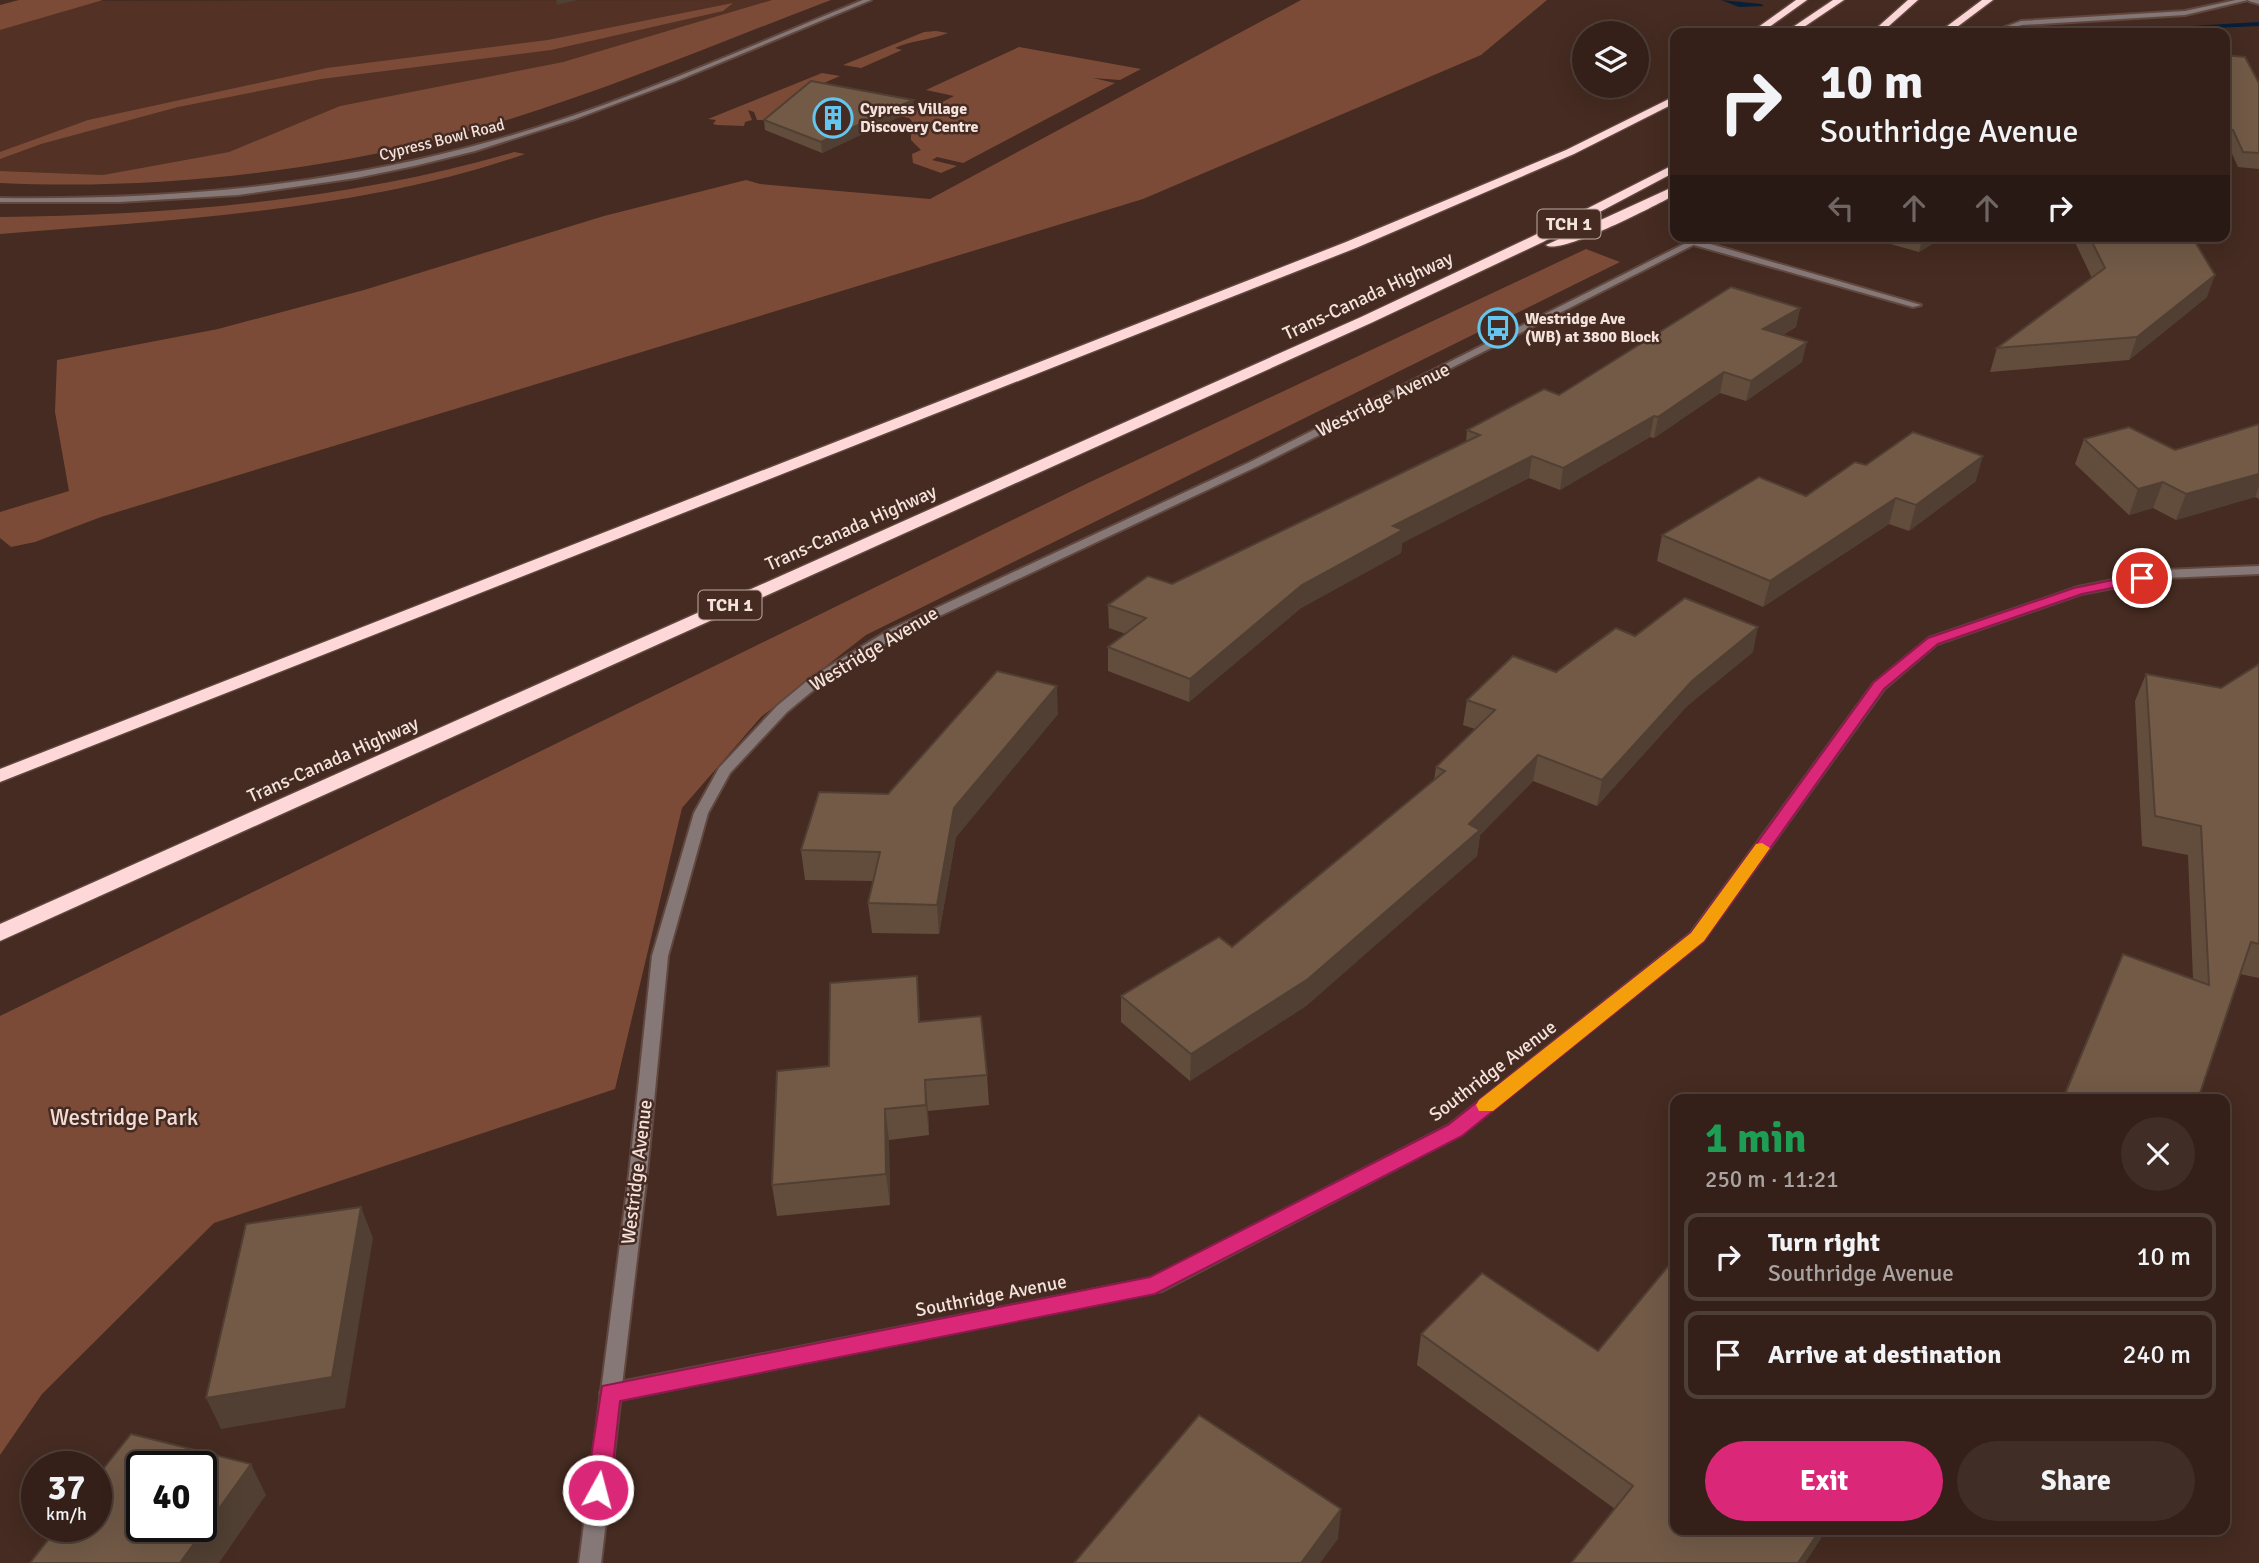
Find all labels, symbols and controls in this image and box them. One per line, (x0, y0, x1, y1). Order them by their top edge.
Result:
map controls (1572, 21, 1649, 98)
button: layers (1572, 21, 1649, 98)
text: 10 m (1820, 52, 1923, 112)
icon: right (1705, 56, 1796, 147)
building icon: Cypress Village Discovery Centre (812, 97, 854, 139)
place label: Cypress Village Discovery Centre (860, 99, 979, 137)
text: Southridge Avenue (1820, 112, 2079, 151)
street label: Cypress Bowl Road (377, 115, 507, 165)
icon: left (1822, 189, 1860, 227)
icon: ahead (1895, 189, 1933, 227)
icon: ahead (1968, 189, 2006, 227)
icon: right (2041, 189, 2079, 227)
road number: TCH 1 (1538, 210, 1600, 238)
street label: Trans-Canada Highway (1279, 246, 1457, 346)
bus stop icon: Westridge Ave (WB) at 3800 Block (1477, 307, 1519, 349)
place label: Westridge Ave (WB) at 3800 Block (1525, 309, 1660, 347)
street label: Westridge Avenue (1312, 357, 1454, 443)
street label: Trans-Canada Highway (762, 479, 940, 577)
pin (2112, 548, 2172, 608)
icon: arrive (2123, 559, 2161, 597)
road number: TCH 1 (698, 590, 762, 620)
street label: Westridge Avenue (805, 601, 943, 697)
street label: Trans-Canada Highway (244, 711, 422, 809)
street label: Southridge Avenue (1424, 1015, 1562, 1127)
street label: Westridge Avenue (616, 1098, 658, 1246)
park label: Westridge Park (50, 1103, 199, 1132)
text: 1 min (1705, 1113, 1806, 1164)
button: close (2121, 1117, 2195, 1191)
text: 250 m · 11:21 (1705, 1165, 1839, 1194)
text: Turn right (1768, 1227, 1880, 1259)
icon: right (1709, 1238, 1747, 1276)
text: 10 m (2136, 1241, 2191, 1273)
text: Southridge Avenue (1768, 1259, 1954, 1288)
street label: Southridge Avenue (913, 1270, 1069, 1322)
icon: arrive (1709, 1336, 1747, 1374)
text: Arrive at destination (1768, 1339, 2001, 1371)
text: 240 m (2122, 1339, 2191, 1371)
button: Exit (1705, 1441, 1943, 1521)
button: Share (1957, 1441, 2195, 1521)
speed limit sign: 40 (126, 1451, 217, 1542)
position arrow (561, 1453, 635, 1527)
text: 37 (48, 1466, 85, 1509)
text: km/h (46, 1503, 87, 1525)

